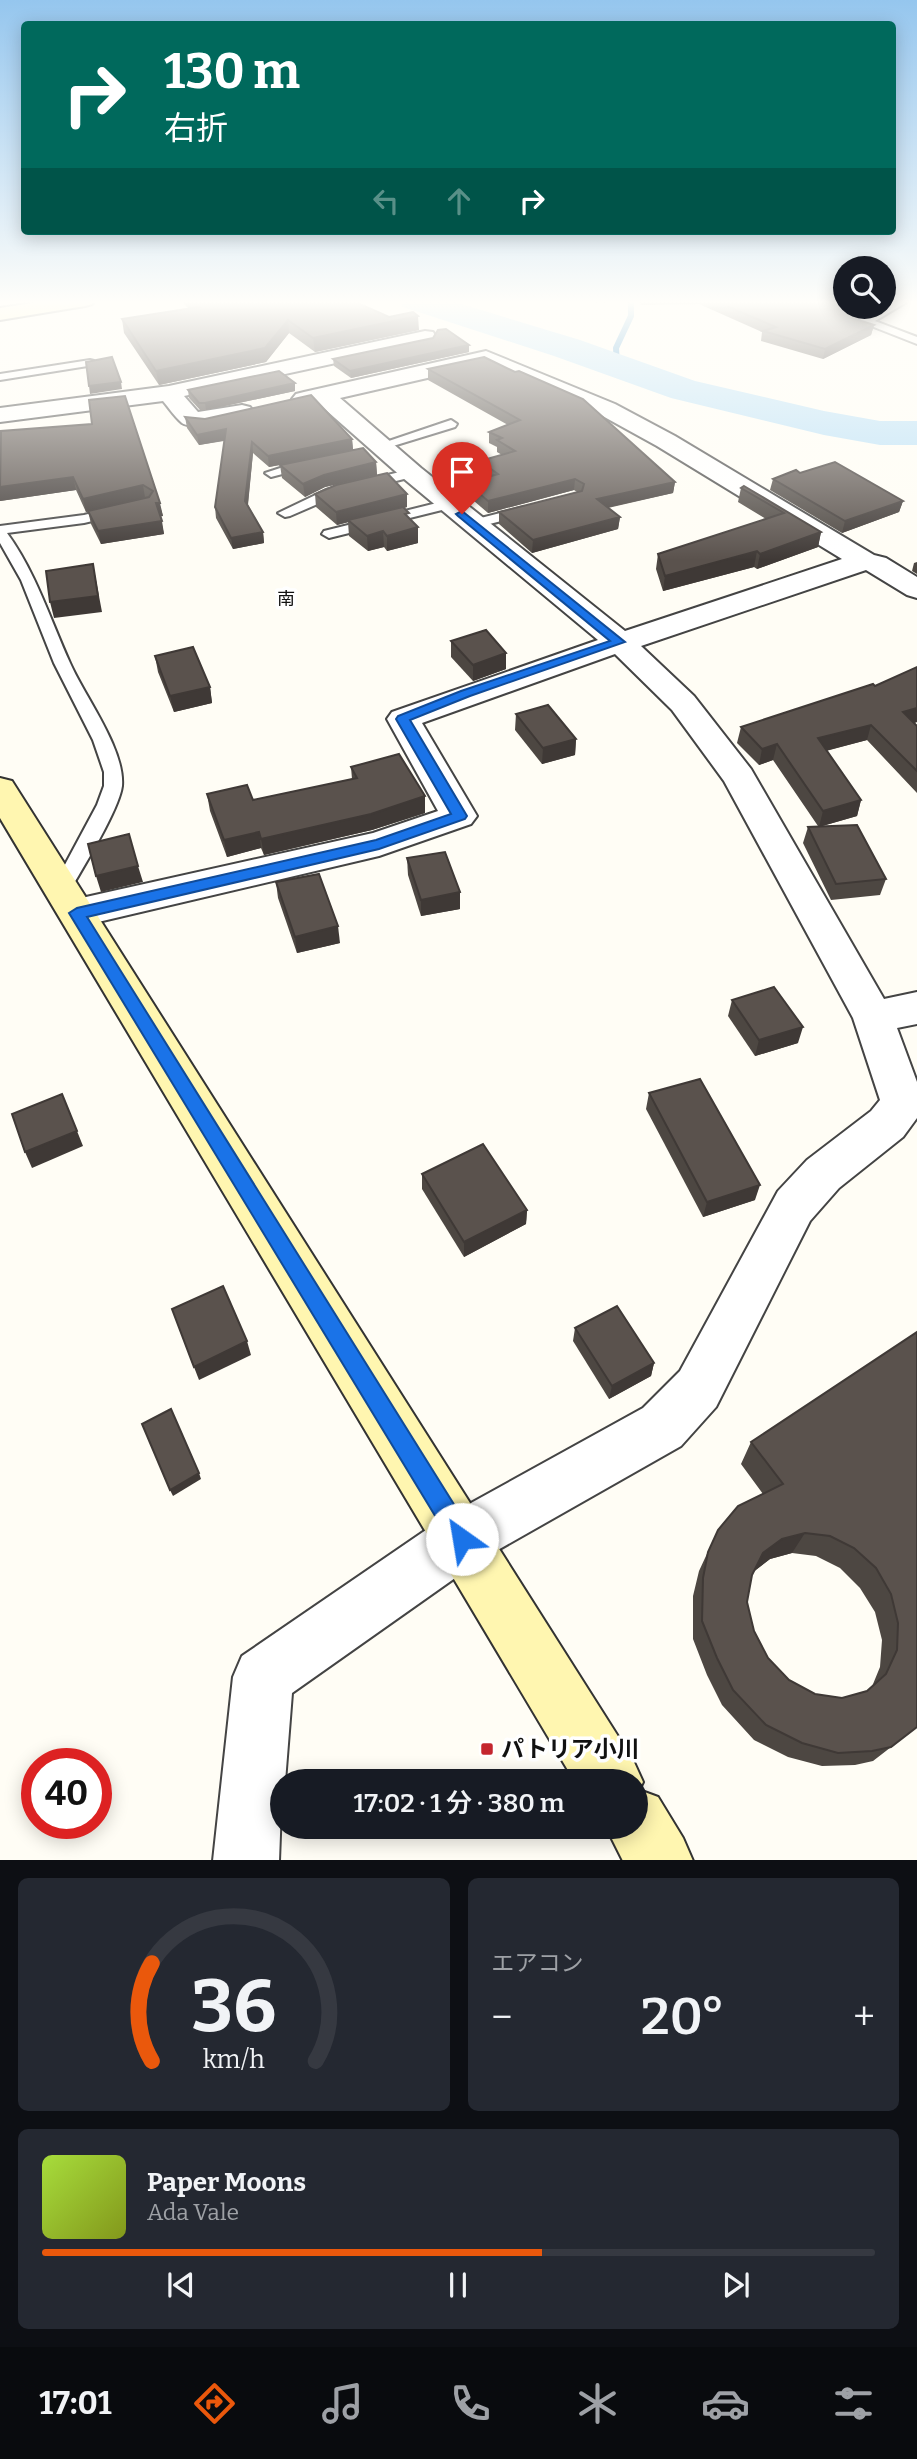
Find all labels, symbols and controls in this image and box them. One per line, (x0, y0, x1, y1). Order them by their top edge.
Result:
text: 130 m (164, 42, 300, 101)
icon: right (49, 49, 140, 140)
text: 右折 (164, 109, 228, 147)
icon: left (367, 182, 405, 220)
icon: ahead (440, 182, 478, 220)
icon: right (513, 182, 551, 220)
map controls (833, 256, 896, 319)
button: search (833, 256, 896, 319)
pin (432, 442, 492, 514)
icon: arrive (443, 453, 481, 491)
district label: 南 (277, 588, 295, 610)
position arrow (425, 1502, 499, 1576)
place label: パトリア小川 (501, 1735, 640, 1763)
marker: パトリア小川 (479, 1741, 495, 1757)
speed limit sign: 40 (21, 1748, 112, 1839)
text: 17:02 · 1 分 · 380 m (353, 1788, 565, 1819)
text: エアコン (492, 1949, 584, 1977)
text: 36 (191, 1963, 276, 2050)
text: 20° (641, 1985, 725, 2048)
text: − (492, 1994, 512, 2040)
text: + (853, 1994, 875, 2040)
text: km/h (203, 2044, 265, 2074)
text: Paper Moons (147, 2167, 306, 2198)
text: Ada Vale (147, 2198, 239, 2226)
icon: previous (162, 2266, 200, 2304)
icon: pause (439, 2266, 477, 2304)
icon: next (717, 2266, 755, 2304)
icon: directions (190, 2379, 239, 2428)
icon: music (318, 2379, 367, 2428)
icon: phone (446, 2379, 495, 2428)
icon: climate (573, 2379, 622, 2428)
icon: car (701, 2379, 750, 2428)
icon: filters (829, 2379, 878, 2428)
text: 17:01 (39, 2384, 111, 2422)

